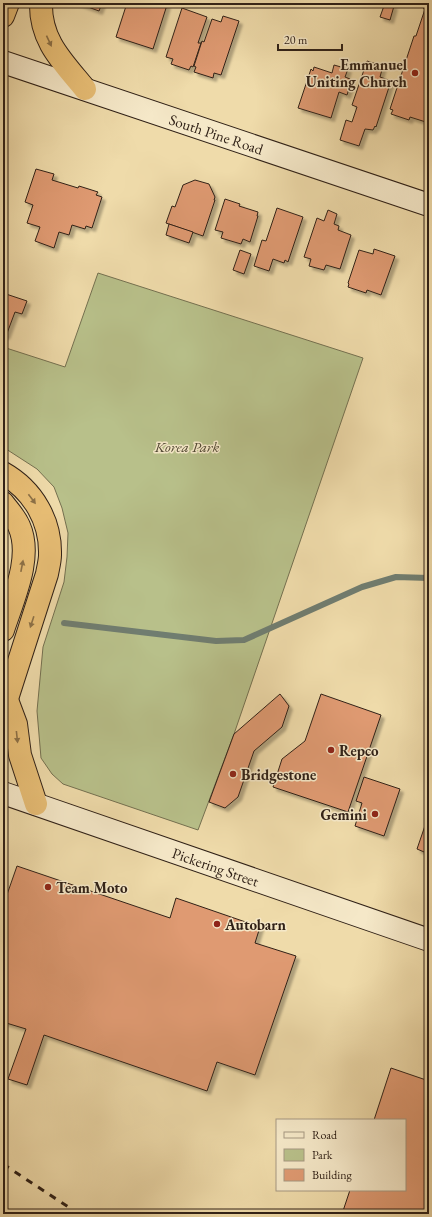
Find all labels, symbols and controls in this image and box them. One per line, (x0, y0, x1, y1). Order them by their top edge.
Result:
scale bar (278, 26, 342, 52)
text: 20 m (284, 32, 308, 48)
one-way arrow (46, 35, 52, 46)
place label: Emmanuel Uniting Church (306, 55, 408, 91)
marker: Emmanuel Uniting Church (410, 68, 420, 78)
street label: South Pine Road (167, 109, 266, 158)
park label: Korea Park (154, 437, 220, 456)
one-way arrow (28, 493, 36, 504)
one-way arrow (20, 560, 26, 572)
one-way arrow (29, 616, 35, 628)
one-way arrow (14, 731, 21, 743)
place label: Repco (339, 741, 379, 760)
marker: Repco (326, 745, 336, 755)
place label: Bridgestone (241, 765, 316, 784)
marker: Bridgestone (228, 769, 238, 779)
place label: Gemini (321, 805, 368, 824)
marker: Gemini (370, 809, 380, 819)
street label: Pickering Street (170, 843, 262, 890)
place label: Team Moto (56, 878, 128, 897)
marker: Team Moto (43, 882, 53, 892)
place label: Autobarn (224, 915, 287, 934)
marker: Autobarn (212, 919, 222, 929)
legend (276, 1119, 406, 1191)
text: Road (312, 1127, 338, 1143)
text: Park (312, 1147, 333, 1163)
text: Building (312, 1167, 353, 1183)

